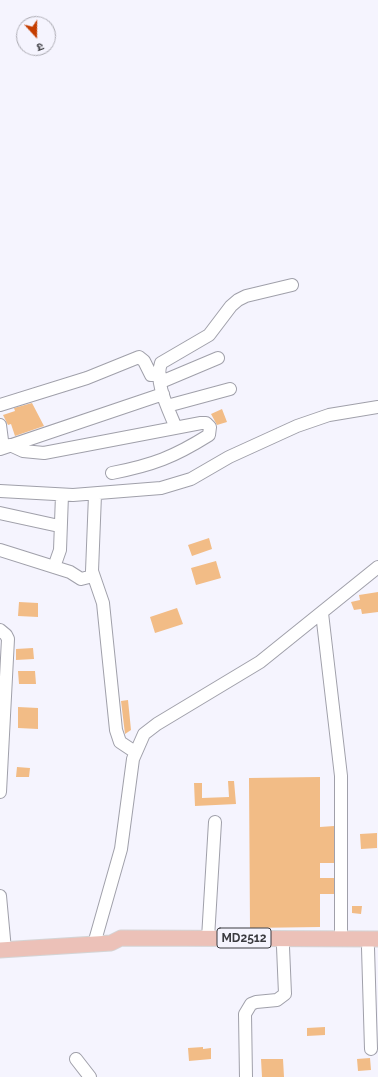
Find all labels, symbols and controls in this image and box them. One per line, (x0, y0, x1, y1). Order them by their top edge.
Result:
north arrow (16, 16, 56, 56)
text: उ (35, 40, 45, 54)
road number: MD2512 (217, 928, 271, 948)

